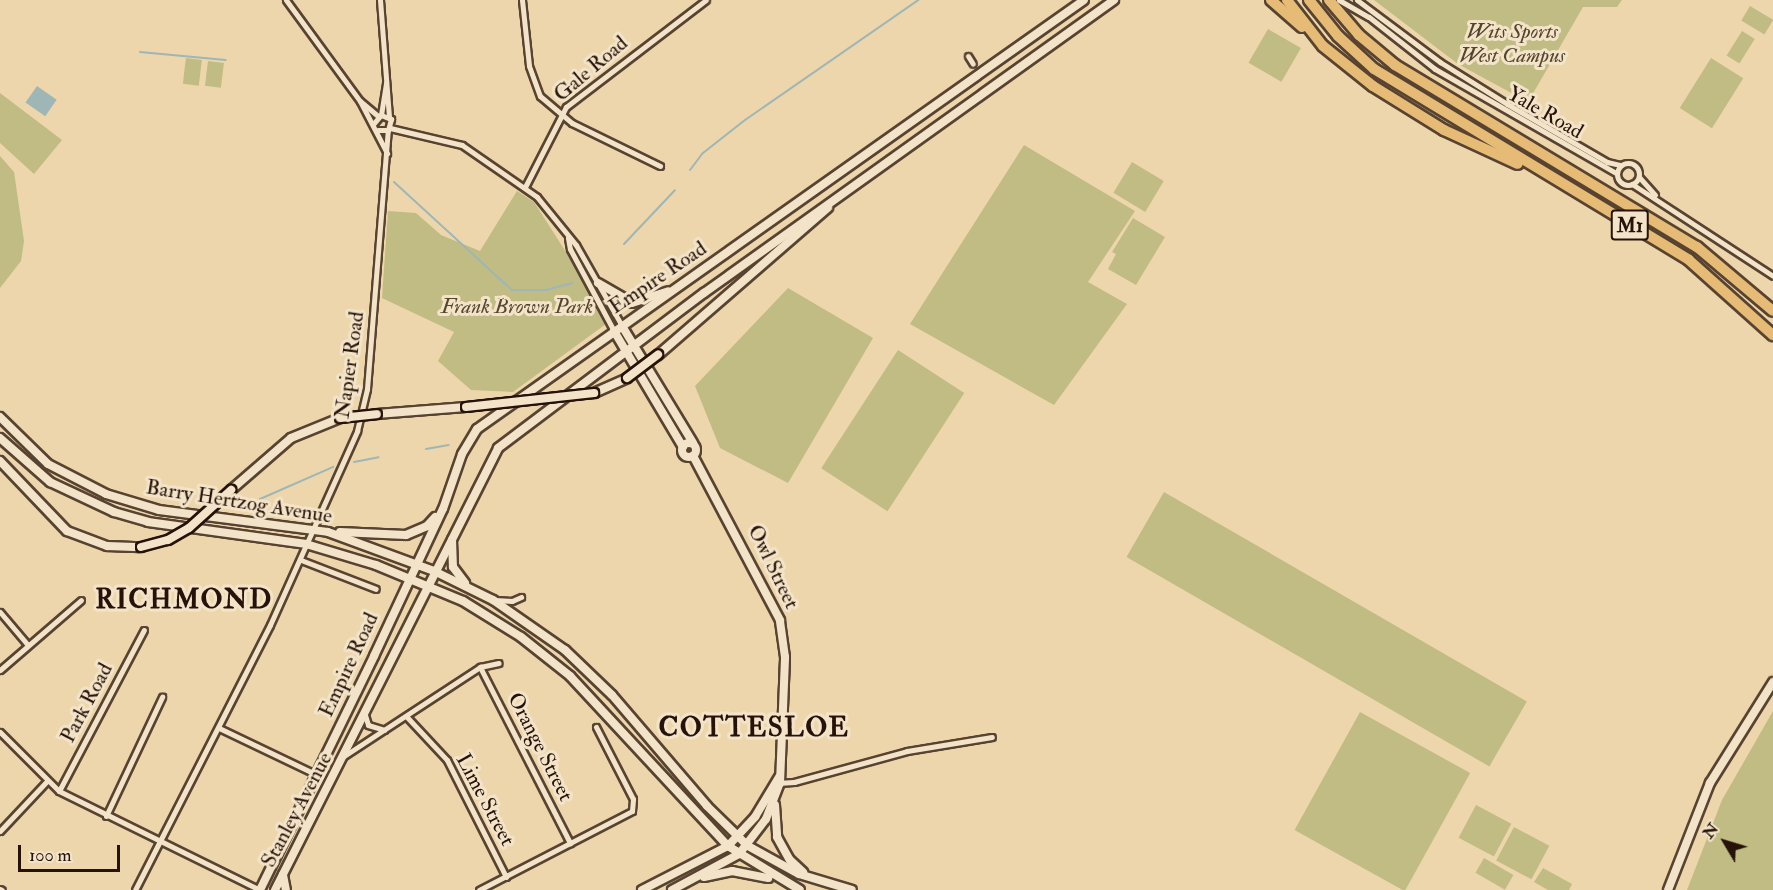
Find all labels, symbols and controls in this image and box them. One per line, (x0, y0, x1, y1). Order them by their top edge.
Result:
park label: Wits Sports West Campus (1459, 19, 1565, 69)
street label: Gale Road (549, 31, 633, 107)
street label: Yale Road (1503, 81, 1587, 145)
road number: M1 (1610, 208, 1650, 242)
street label: Empire Road (604, 236, 712, 320)
park label: Frank Brown Park (441, 294, 593, 320)
street label: Napier Road (330, 310, 370, 420)
street label: Barry Hertzog Avenue (144, 475, 334, 529)
street label: Owl Street (742, 521, 804, 613)
district label: RICHMOND (95, 584, 273, 616)
street label: Empire Road (314, 609, 384, 721)
street label: Park Road (56, 659, 118, 747)
street label: Orange Street (502, 688, 578, 806)
district label: COTTESLOE (659, 712, 849, 744)
street label: Stanley Avenue (256, 748, 338, 872)
street label: Lime Street (450, 750, 520, 850)
north arrow (1695, 812, 1755, 872)
text: N (1699, 819, 1723, 843)
scale bar (21, 833, 123, 871)
text: 100 m (29, 844, 72, 867)

